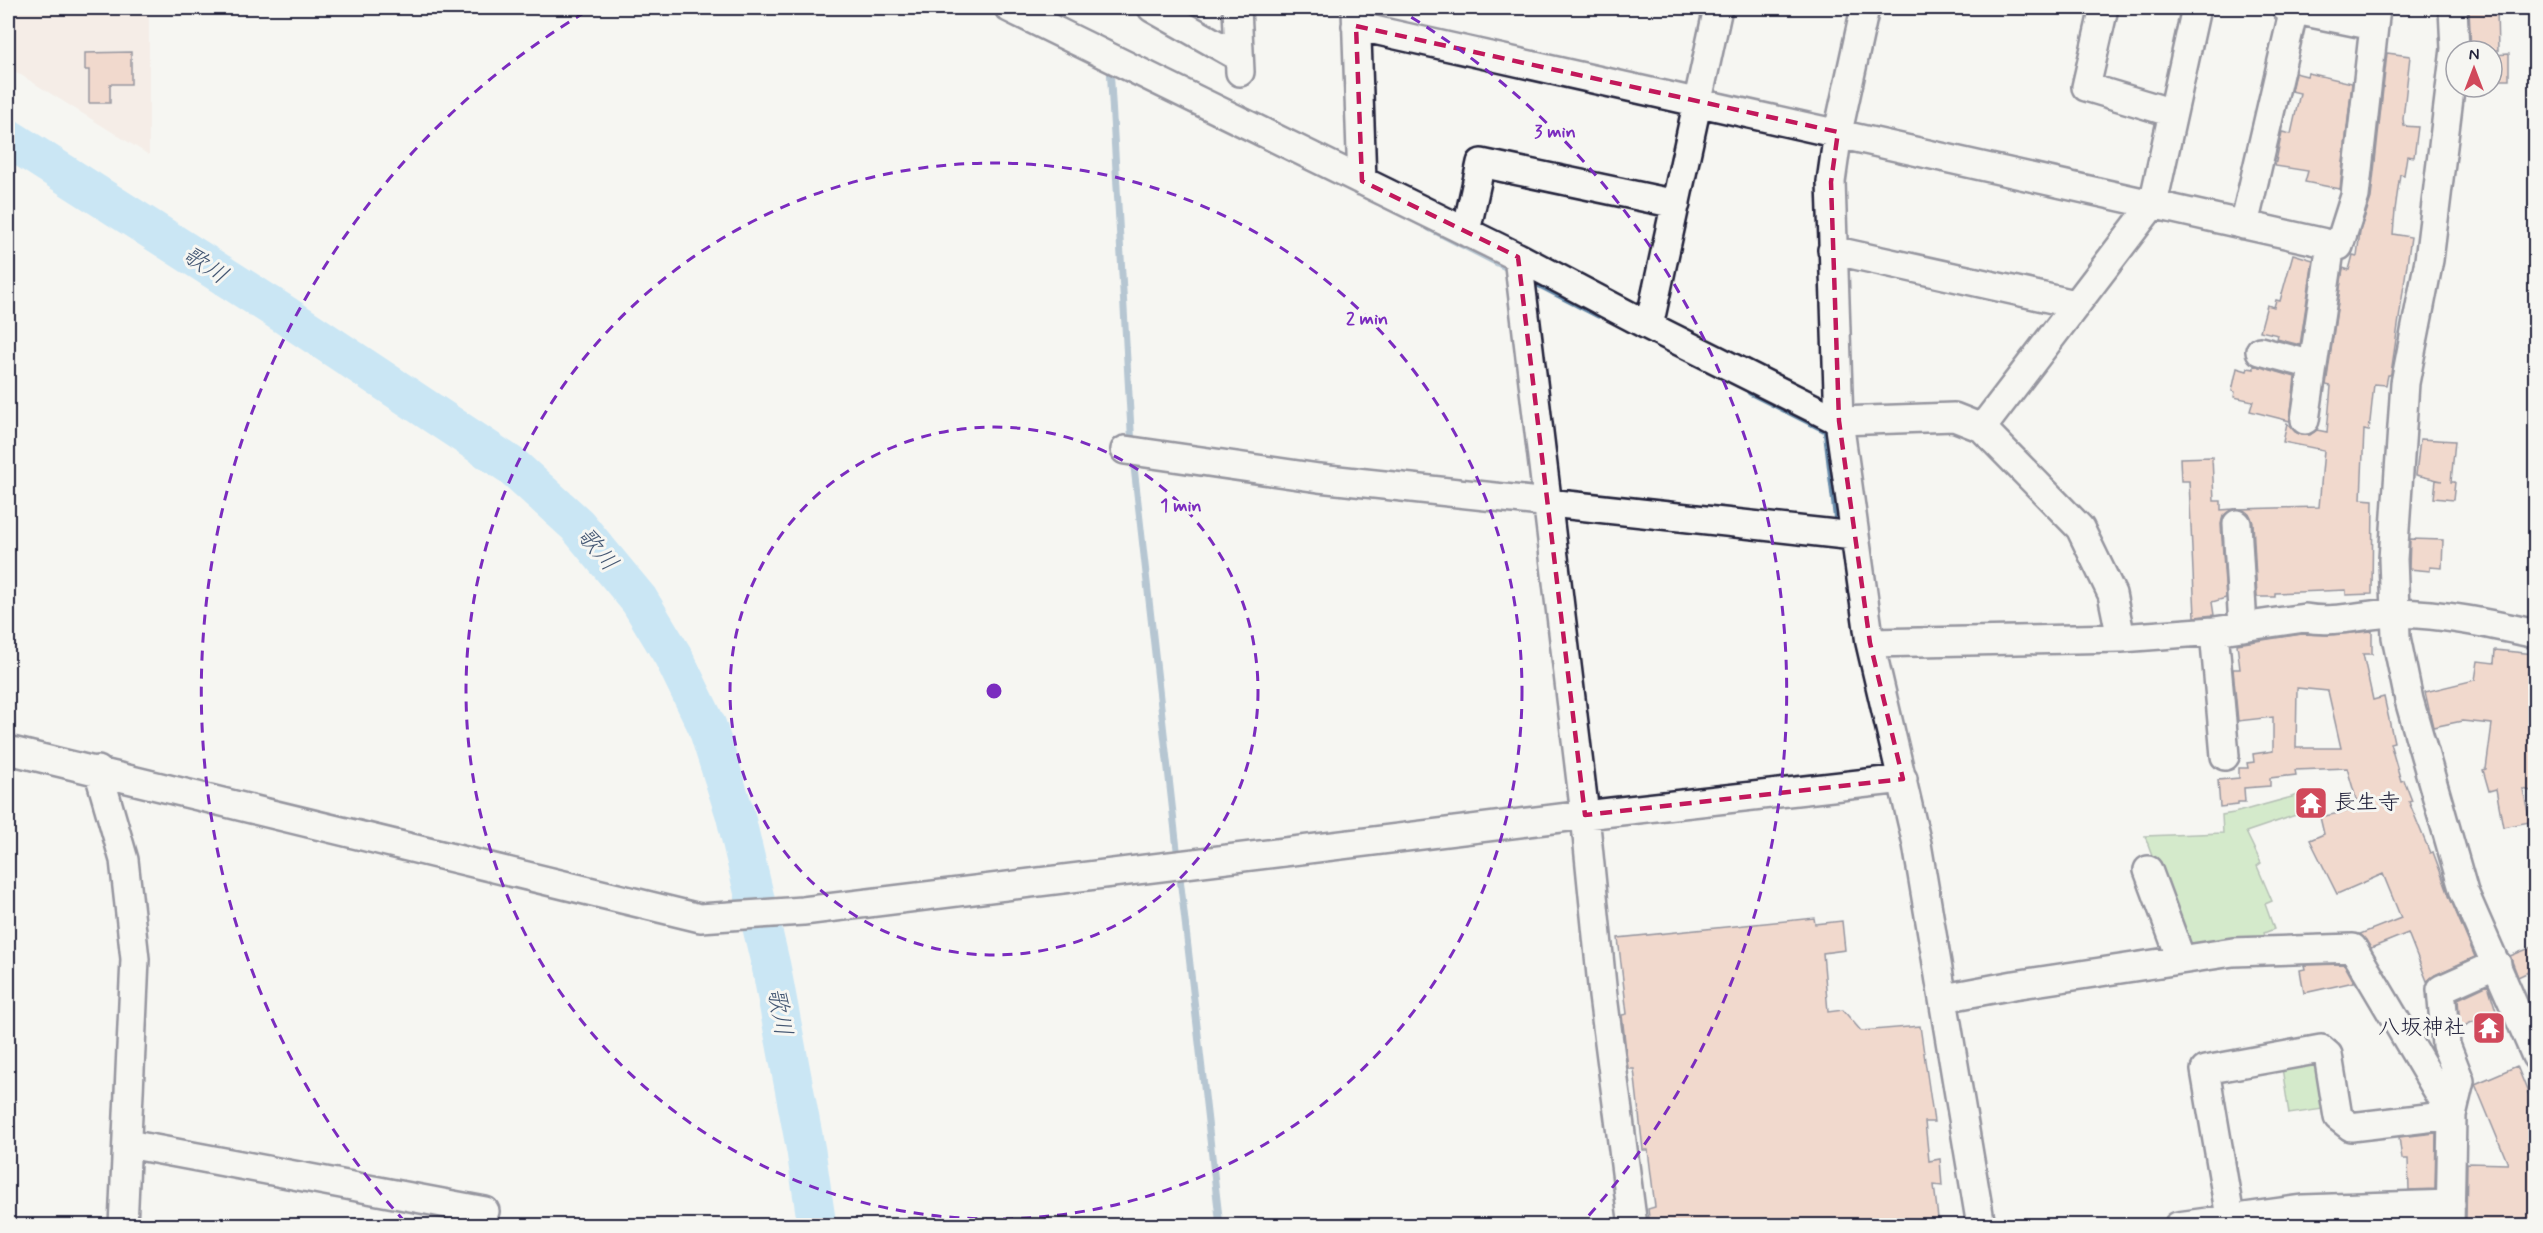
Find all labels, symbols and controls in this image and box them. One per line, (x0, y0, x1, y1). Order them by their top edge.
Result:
north arrow (2444, 39, 2504, 99)
text: N (2469, 45, 2479, 66)
text: 3 min (1534, 120, 1576, 144)
water label: 歌川 (176, 240, 234, 292)
text: 2 min (1346, 307, 1388, 331)
text: 1 min (1160, 494, 1202, 518)
water label: 歌川 (570, 522, 624, 578)
centre of rings (984, 681, 1004, 701)
temple icon: 長生寺 (2293, 785, 2329, 821)
place label: 長生寺 (2334, 789, 2400, 817)
water label: 歌川 (760, 986, 798, 1038)
temple icon: 八坂神社 (2471, 1010, 2507, 1046)
place label: 八坂神社 (2378, 1014, 2466, 1042)

